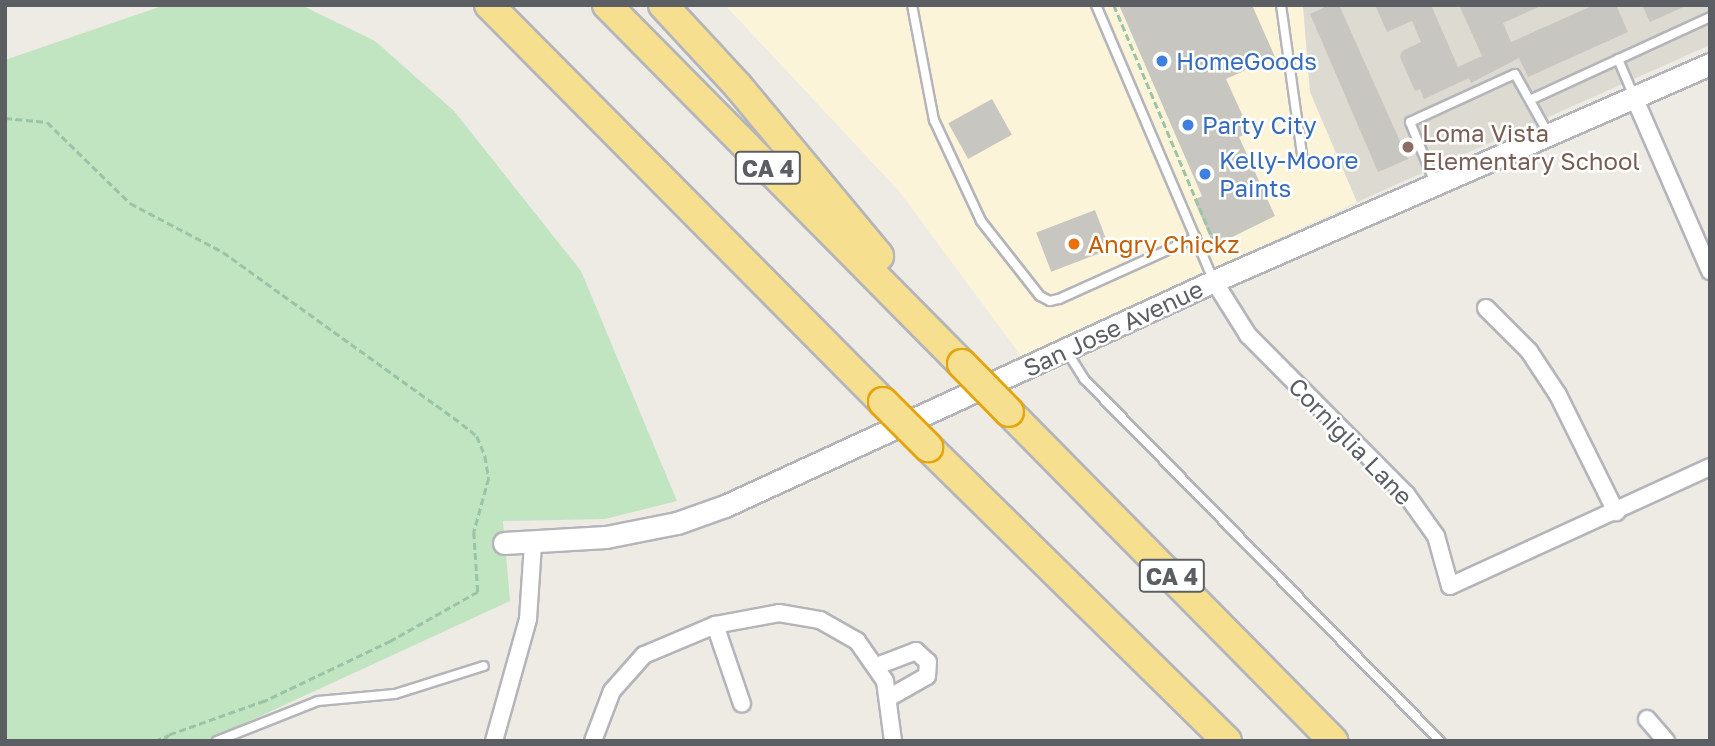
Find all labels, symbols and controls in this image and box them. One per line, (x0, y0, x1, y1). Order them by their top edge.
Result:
place label: HomeGoods (1176, 47, 1317, 75)
marker: HomeGoods (1154, 53, 1170, 69)
place label: Party City (1202, 111, 1317, 139)
marker: Party City (1180, 117, 1196, 133)
place label: Loma Vista Elementary School (1422, 119, 1640, 175)
marker: Loma Vista Elementary School (1400, 139, 1416, 155)
place label: Kelly-Moore Paints (1219, 146, 1358, 202)
road number: CA 4 (735, 148, 801, 188)
marker: Kelly-Moore Paints (1197, 166, 1213, 182)
place label: Angry Chickz (1088, 230, 1240, 258)
marker: Angry Chickz (1066, 236, 1082, 252)
street label: San Jose Avenue (1019, 274, 1207, 382)
street label: Corniglia Lane (1283, 371, 1419, 511)
road number: CA 4 (1139, 556, 1205, 596)

